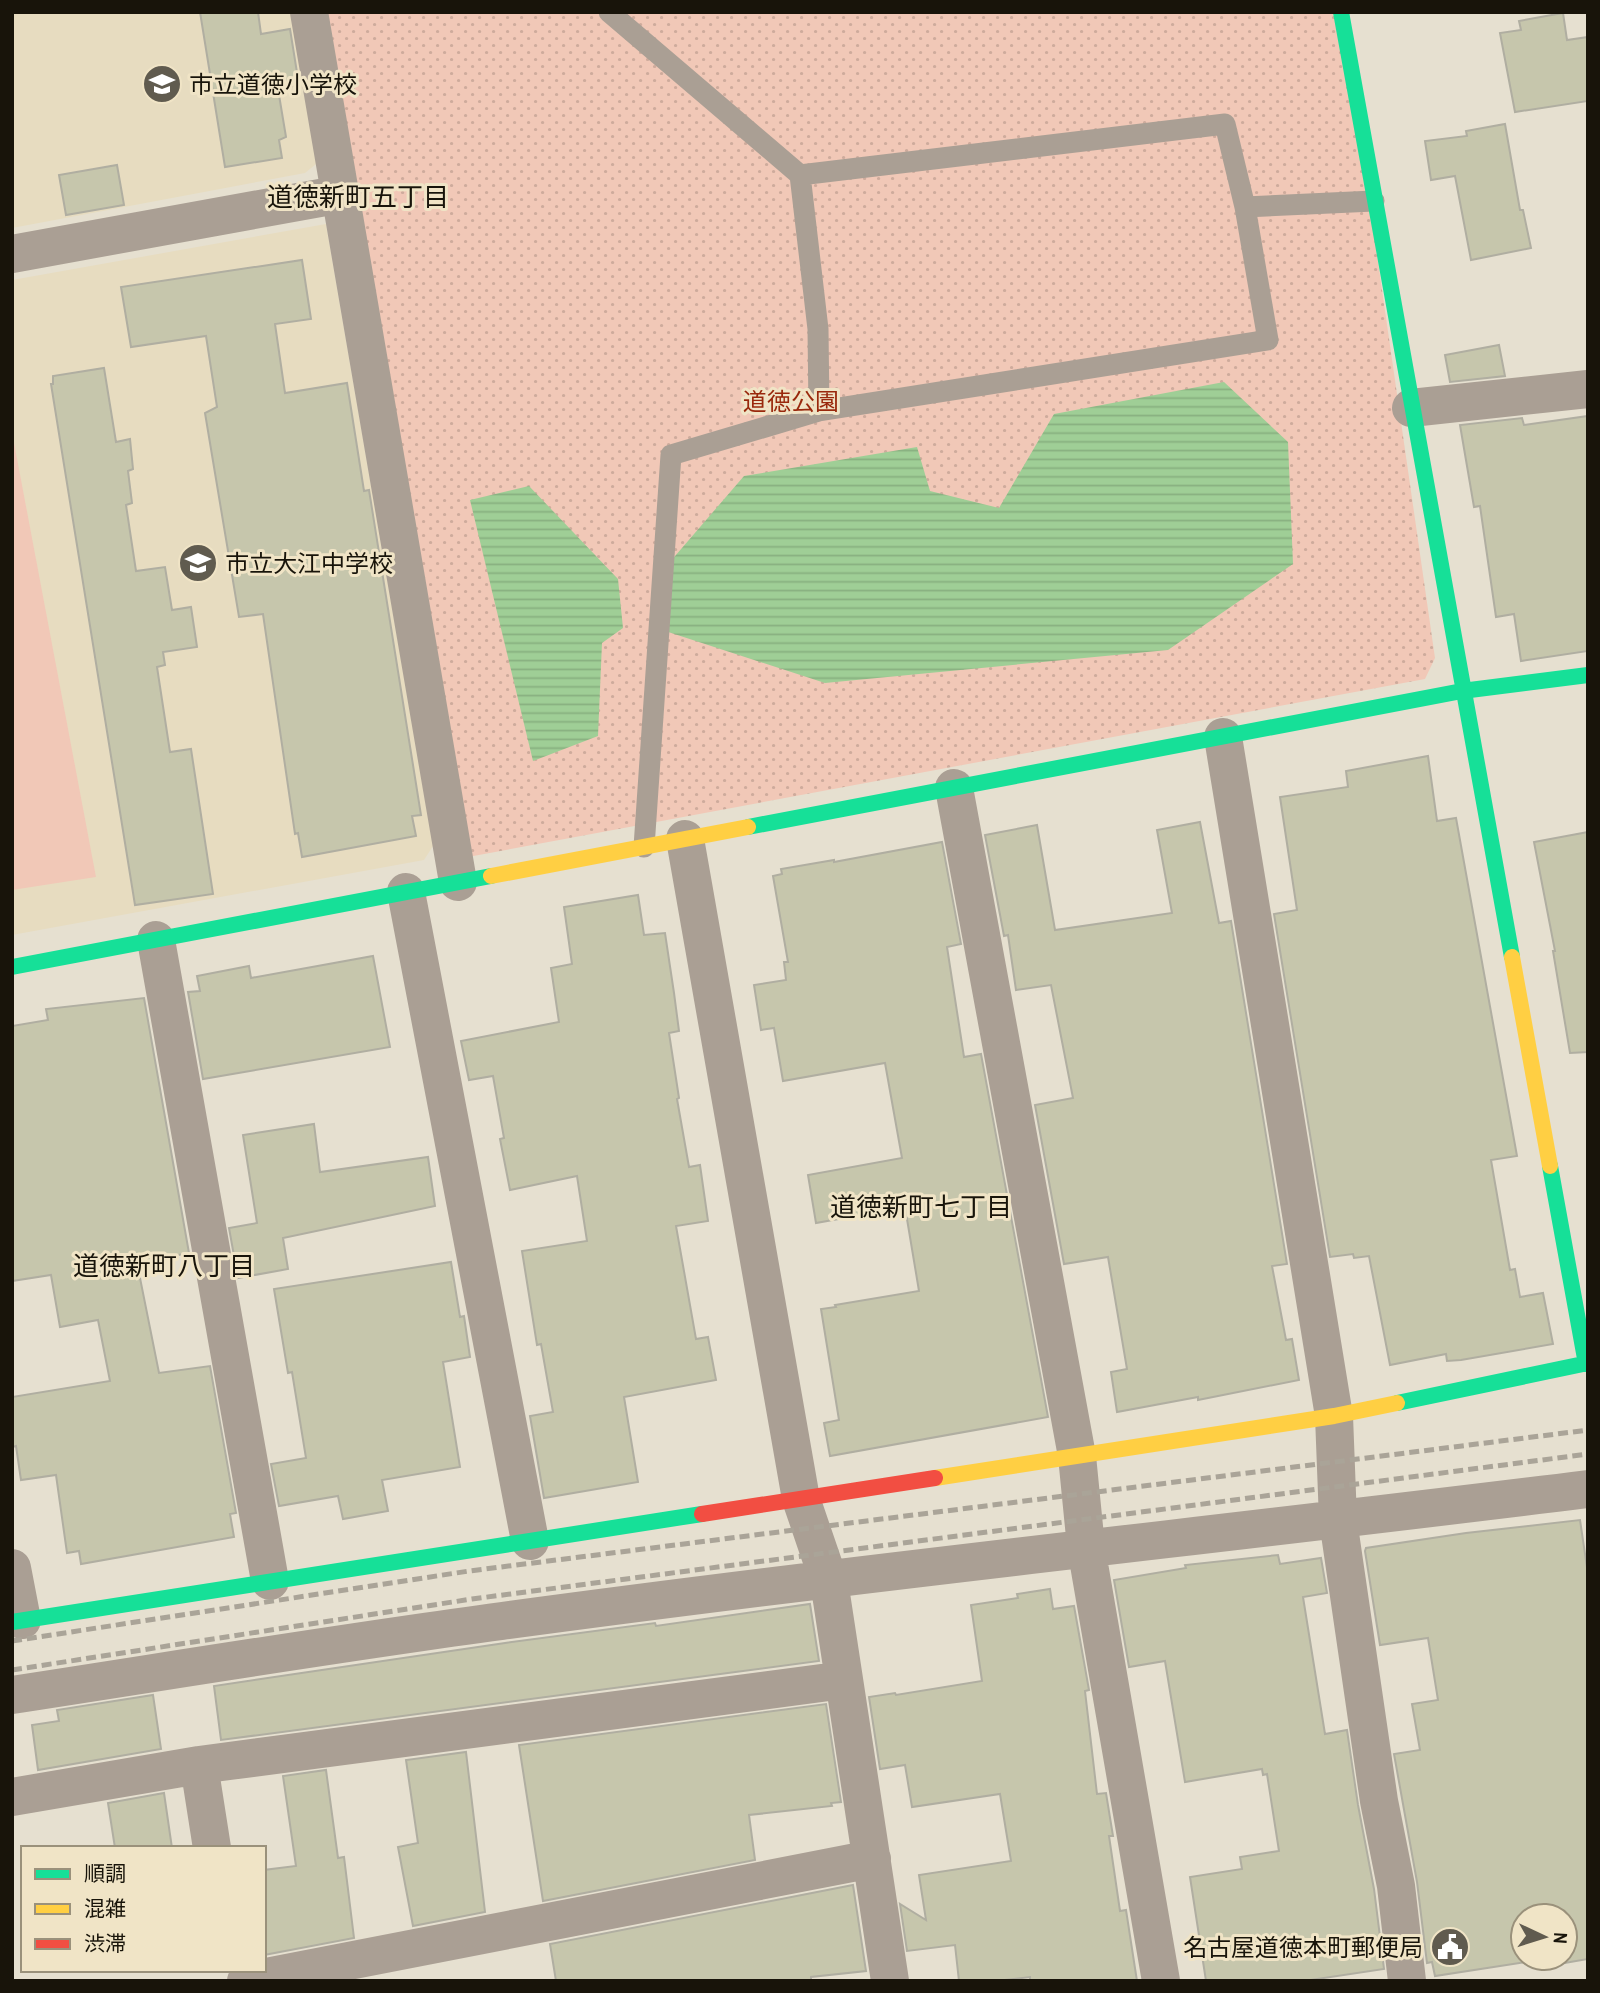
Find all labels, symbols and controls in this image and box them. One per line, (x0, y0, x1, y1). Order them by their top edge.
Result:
school or university icon: 市立道徳小学校 (141, 63, 183, 105)
place label: 市立道徳小学校 (189, 68, 357, 100)
district label: 道徳新町五丁目 (267, 179, 449, 214)
park label: 道徳公園 (743, 385, 839, 417)
school or university icon: 市立大江中学校 (177, 542, 219, 584)
place label: 市立大江中学校 (225, 547, 393, 579)
district label: 道徳新町七丁目 (830, 1189, 1012, 1224)
district label: 道徳新町八丁目 (73, 1248, 255, 1283)
legend (21, 1846, 266, 1972)
text: 順調 (84, 1859, 126, 1888)
text: 混雑 (84, 1894, 126, 1923)
north arrow (1509, 1902, 1579, 1972)
public building icon: 名古屋道徳本町郵便局 (1429, 1926, 1471, 1968)
text: 渋滞 (84, 1929, 126, 1958)
place label: 名古屋道徳本町郵便局 (1183, 1931, 1423, 1963)
text: N (1548, 1932, 1574, 1945)

